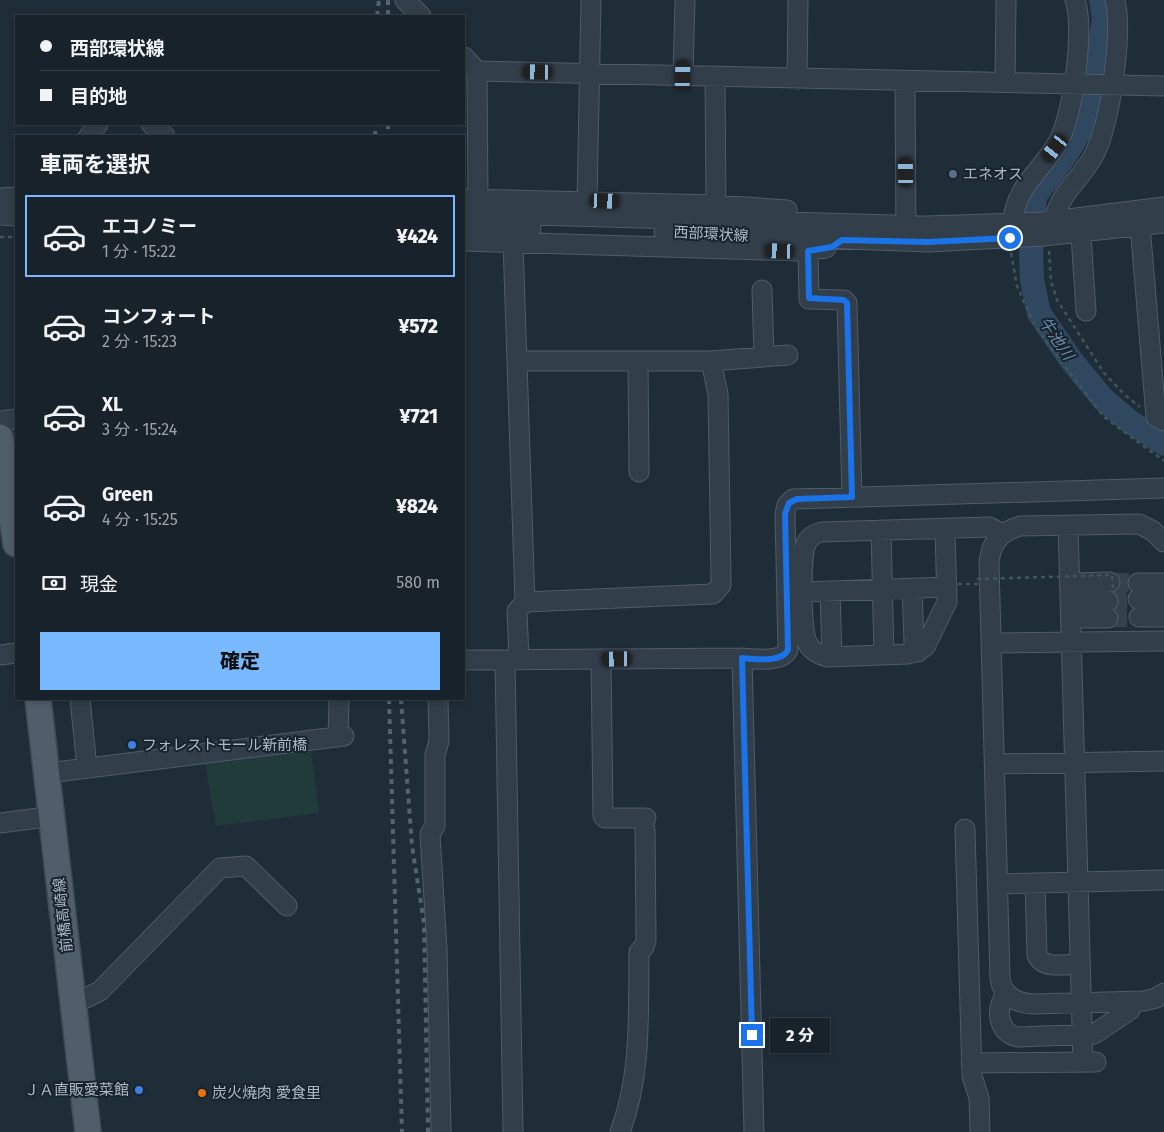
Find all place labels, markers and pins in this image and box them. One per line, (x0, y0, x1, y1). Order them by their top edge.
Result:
place label: エネオス (963, 165, 1023, 183)
marker: エネオス (947, 168, 959, 180)
place label: フォレストモール新前橋 (142, 736, 307, 754)
marker: フォレストモール新前橋 (126, 739, 138, 751)
place label: ＪＡ直販愛菜館 (24, 1081, 129, 1099)
marker: ＪＡ直販愛菜館 (133, 1084, 145, 1096)
place label: 炭火焼肉 愛食里 (212, 1084, 321, 1102)
marker: 炭火焼肉 愛食里 (196, 1087, 208, 1099)

